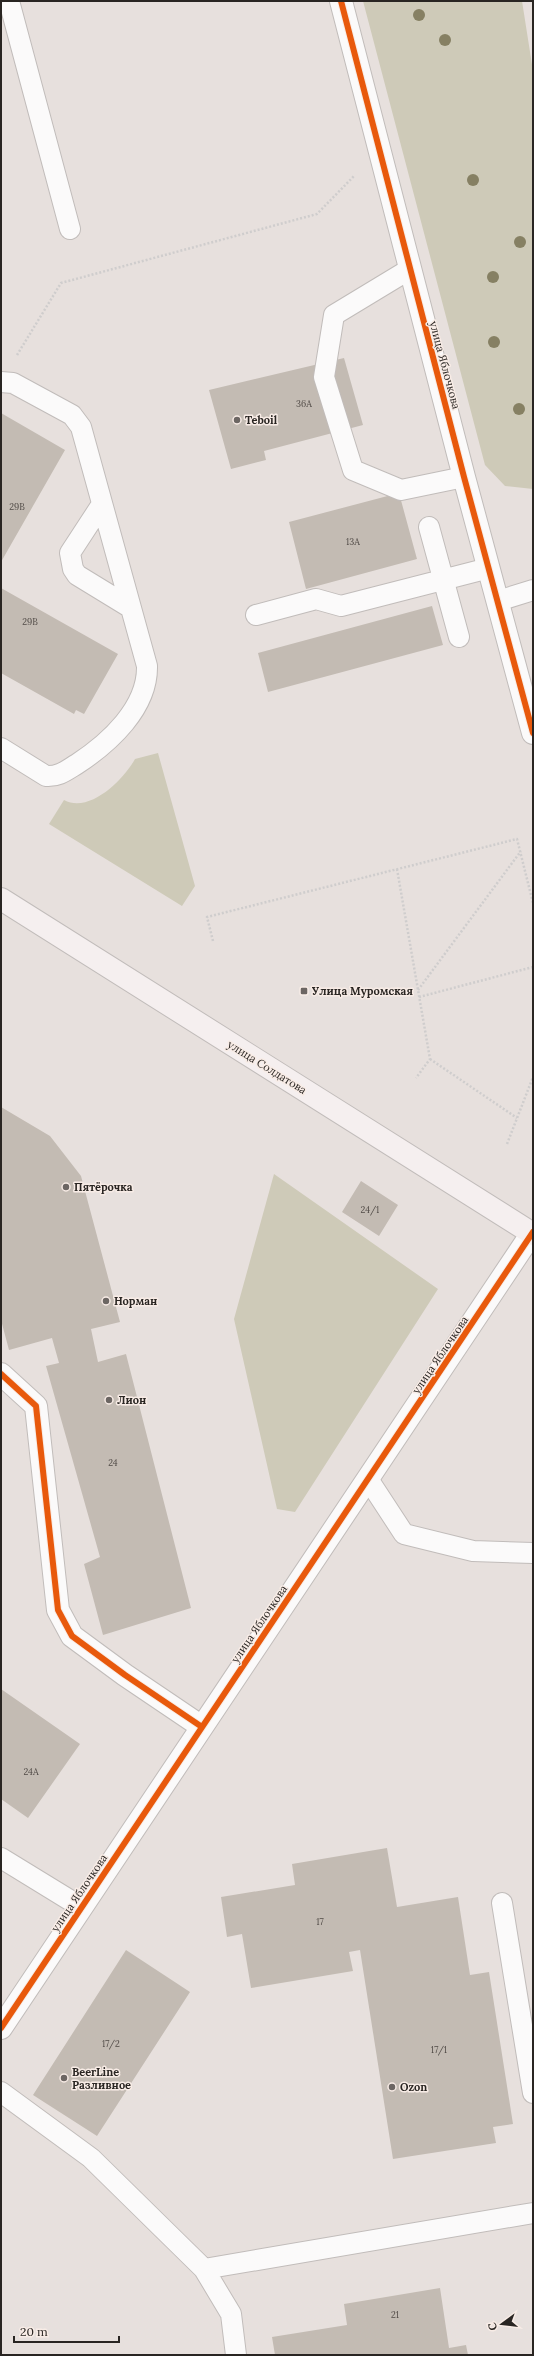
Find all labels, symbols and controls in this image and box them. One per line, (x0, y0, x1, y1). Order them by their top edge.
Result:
street label: улица Яблочкова (427, 319, 464, 411)
house number: 36А (296, 398, 312, 409)
place label: Teboil (245, 413, 278, 427)
marker: Teboil (232, 415, 242, 425)
house number: 29В (9, 501, 25, 512)
house number: 13А (346, 536, 360, 547)
house number: 29В (22, 616, 38, 627)
place label: Улица Муромская (312, 984, 413, 998)
marker: Улица Муромская (299, 986, 309, 996)
street label: улица Солдатова (225, 1037, 309, 1097)
place label: Пятёрочка (74, 1180, 133, 1194)
marker: Пятёрочка (61, 1182, 71, 1192)
house number: 24/1 (361, 1204, 379, 1216)
place label: Норман (114, 1294, 157, 1308)
marker: Норман (101, 1296, 111, 1306)
street label: улица Яблочкова (409, 1313, 471, 1397)
place label: Лион (117, 1393, 146, 1407)
marker: Лион (104, 1395, 114, 1405)
house number: 24 (108, 1457, 118, 1468)
street label: улица Яблочкова (228, 1582, 290, 1666)
house number: 24А (23, 1766, 39, 1777)
street label: улица Яблочкова (48, 1851, 110, 1935)
house number: 17 (316, 1916, 324, 1927)
house number: 17/2 (102, 2038, 120, 2050)
house number: 17/1 (431, 2044, 447, 2056)
place label: BeerLine Разливное (72, 2065, 131, 2092)
marker: BeerLine Разливное (59, 2073, 69, 2083)
place label: Ozon (400, 2080, 427, 2094)
marker: Ozon (387, 2082, 397, 2092)
north arrow (482, 2304, 522, 2344)
house number: 21 (391, 2309, 399, 2320)
scale bar (14, 2318, 119, 2344)
text: С (484, 2321, 500, 2332)
text: 20 m (20, 2324, 48, 2339)

